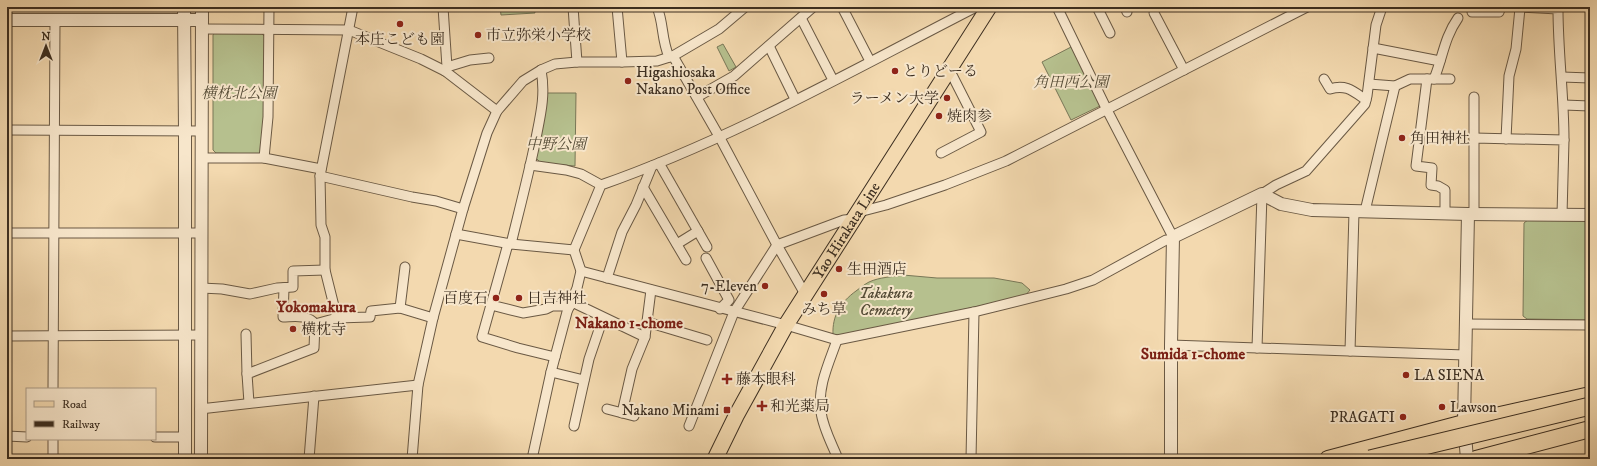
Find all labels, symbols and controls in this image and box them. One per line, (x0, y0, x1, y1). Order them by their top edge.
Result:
marker: 本庄こども園 (395, 19, 405, 29)
north arrow (26, 26, 66, 66)
place label: 市立弥栄小学校 (486, 26, 591, 45)
text: N (41, 30, 51, 44)
place label: 本庄こども園 (355, 30, 445, 49)
marker: 市立弥栄小学校 (473, 30, 483, 40)
place label: とりどーる (903, 62, 978, 81)
place label: Higashiosaka Nakano Post Office (636, 63, 750, 99)
marker: とりどーる (890, 66, 900, 76)
park label: 角田西公園 (1033, 73, 1111, 92)
marker: Higashiosaka Nakano Post Office (623, 76, 633, 86)
park label: 横枕北公園 (201, 84, 279, 103)
place label: ラーメン大学 (850, 89, 939, 108)
marker: ラーメン大学 (942, 93, 952, 103)
place label: 焼肉参 (947, 107, 992, 126)
marker: 焼肉参 (934, 111, 944, 121)
place label: 角田神社 (1410, 129, 1470, 148)
marker: 角田神社 (1397, 133, 1407, 143)
park label: 中野公園 (526, 135, 589, 154)
street label: Yao Hirakata Line (809, 179, 884, 282)
place label: 生田酒店 (847, 260, 907, 279)
marker: 生田酒店 (834, 264, 844, 274)
place label: 7-Eleven (701, 277, 757, 296)
marker: 7-Eleven (760, 281, 770, 291)
park label: Takakura Cemetery (859, 284, 913, 320)
place label: 百度石 (443, 289, 488, 308)
place label: 日吉神社 (527, 289, 587, 308)
marker: みち草 (819, 289, 829, 299)
marker: 百度石 (491, 293, 501, 303)
marker: 日吉神社 (514, 293, 524, 303)
district label: Yokomakura (275, 297, 357, 317)
place label: みち草 (801, 300, 847, 319)
district label: Nakano 1-chome (575, 313, 683, 333)
place label: 横枕寺 (301, 320, 346, 339)
marker: 横枕寺 (288, 324, 298, 334)
district label: Sumida 1-chome (1141, 344, 1246, 364)
place label: LA SIENA (1414, 366, 1484, 385)
place label: 藤本眼科 (736, 370, 796, 389)
marker: LA SIENA (1401, 370, 1411, 380)
marker: 藤本眼科 (721, 373, 733, 385)
legend (26, 388, 156, 440)
text: Road (62, 397, 87, 412)
place label: 和光薬局 (770, 397, 830, 416)
place label: Lawson (1450, 398, 1497, 417)
place label: Nakano Minami (622, 401, 719, 420)
marker: 和光薬局 (757, 401, 767, 411)
marker: Lawson (1437, 402, 1447, 412)
marker: Nakano Minami (722, 405, 732, 415)
place label: PRAGATI (1330, 408, 1395, 427)
marker: PRAGATI (1398, 412, 1408, 422)
text: Railway (62, 417, 100, 432)

